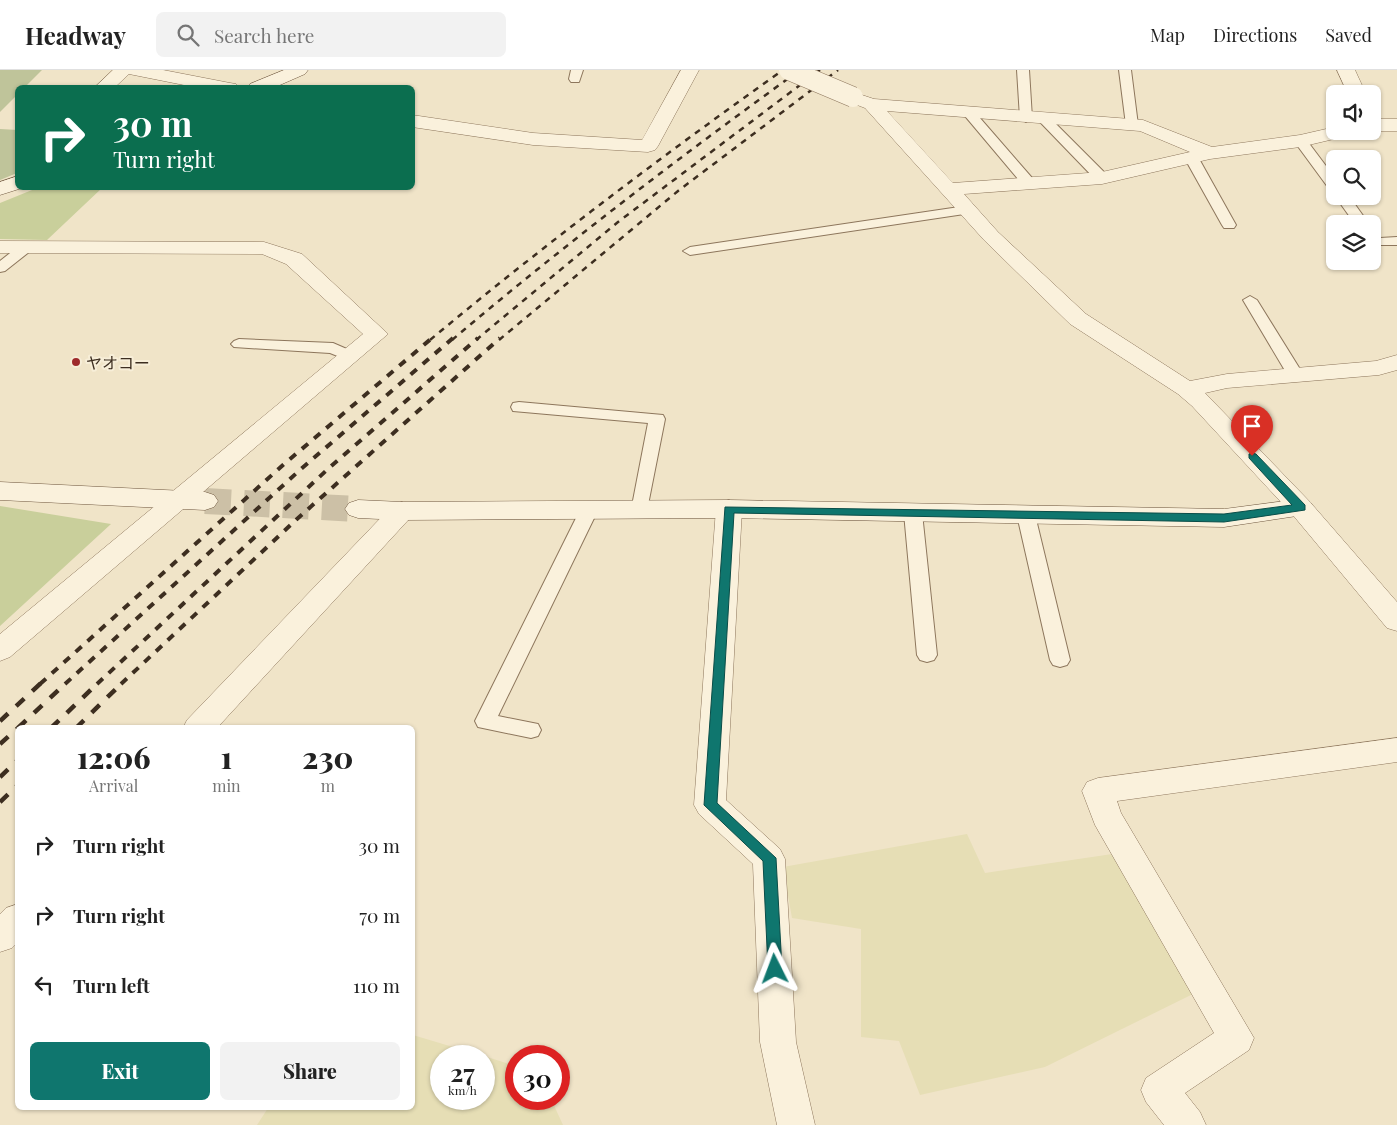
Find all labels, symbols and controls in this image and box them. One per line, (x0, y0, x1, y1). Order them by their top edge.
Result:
search box (156, 12, 506, 57)
text: Headway (25, 19, 126, 51)
icon: search (174, 21, 202, 49)
text: Search here (214, 22, 314, 48)
text: Map (1150, 23, 1185, 47)
text: Directions (1213, 23, 1297, 47)
text: Saved (1325, 23, 1372, 47)
map controls (1326, 85, 1381, 270)
button: sound (1326, 85, 1381, 140)
text: 30 m (113, 99, 193, 146)
icon: right (30, 105, 95, 170)
text: Turn right (113, 144, 215, 174)
button: search (1326, 150, 1381, 205)
button: layers (1326, 215, 1381, 270)
place label: ヤオコー (86, 352, 150, 373)
marker: ヤオコー (70, 356, 82, 368)
pin (1231, 405, 1273, 456)
icon: arrive (1238, 412, 1266, 440)
text: 12:06 (77, 737, 151, 777)
text: 1 (221, 737, 232, 777)
text: 230 (302, 737, 353, 777)
text: Arrival (89, 775, 138, 796)
text: min (212, 775, 241, 796)
text: m (321, 775, 335, 796)
icon: right (30, 831, 58, 859)
text: Turn right (73, 832, 165, 858)
text: 30 m (358, 832, 400, 858)
icon: right (30, 901, 58, 929)
text: Turn right (73, 902, 165, 928)
text: 70 m (359, 902, 400, 928)
position arrow (748, 942, 800, 994)
icon: left (30, 971, 58, 999)
text: Turn left (73, 972, 150, 998)
text: 110 m (353, 972, 400, 998)
button: Exit (30, 1042, 210, 1100)
button: Share (220, 1042, 400, 1100)
speed limit sign: 30 (505, 1045, 570, 1110)
text: 27 (450, 1055, 475, 1088)
text: km/h (448, 1082, 477, 1098)

